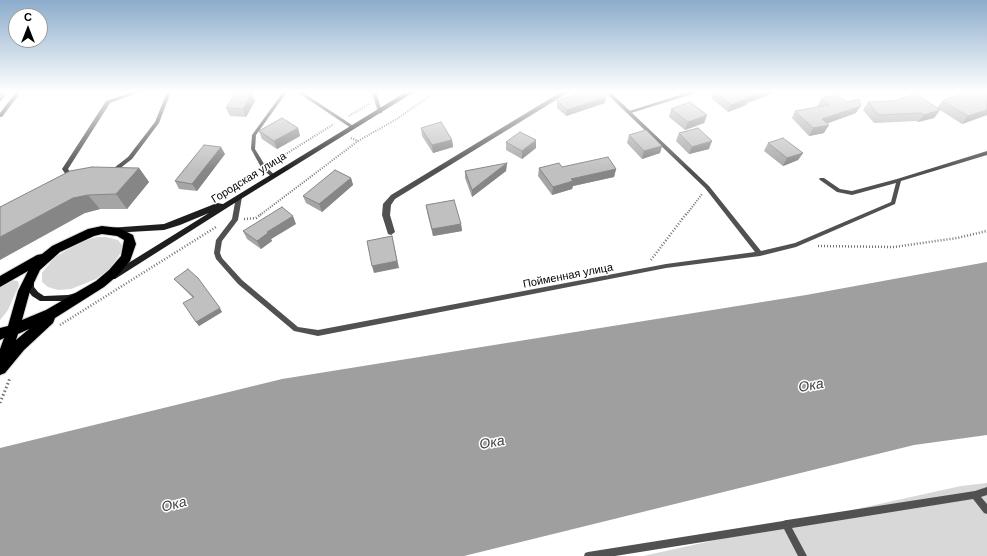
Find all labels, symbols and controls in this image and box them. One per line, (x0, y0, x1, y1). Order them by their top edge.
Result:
north arrow (8, 8, 48, 48)
text: С (24, 11, 32, 23)
street label: Городская улица (209, 150, 289, 206)
street label: Пойменная улица (522, 261, 614, 291)
water label: Ока (797, 376, 825, 396)
water label: Ока (478, 433, 506, 453)
water label: Ока (160, 494, 188, 516)

